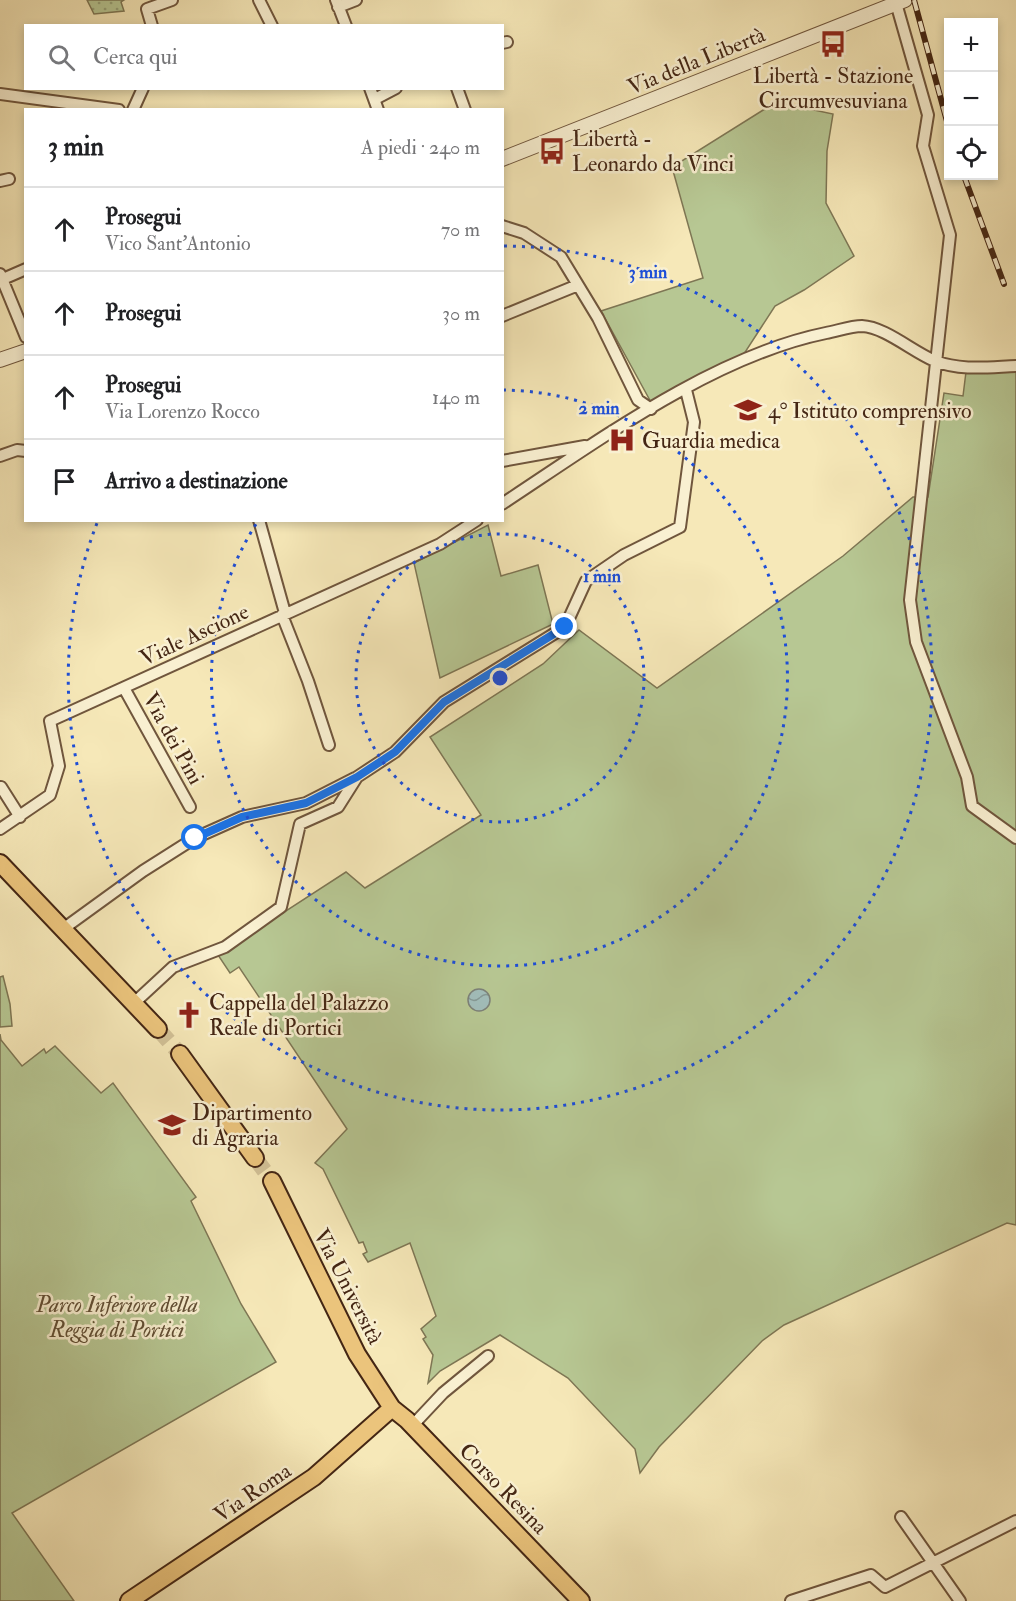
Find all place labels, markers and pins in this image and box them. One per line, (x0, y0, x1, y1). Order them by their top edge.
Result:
bus stop icon: Libertà - Stazione Circumvesuviana (818, 29, 848, 59)
place label: Libertà - Stazione Circumvesuviana (753, 62, 913, 115)
place label: Libertà - Leonardo da Vinci (572, 125, 734, 178)
bus stop icon: Libertà - Leonardo da Vinci (537, 136, 567, 166)
school or university icon: 4° Istituto comprensivo (733, 395, 763, 425)
place label: 4° Istituto comprensivo (768, 397, 972, 426)
hospital icon: Guardia medica (607, 425, 637, 455)
place label: Guardia medica (642, 427, 781, 455)
centre of rings (490, 668, 510, 688)
place label: Cappella del Palazzo Reale di Portici (209, 989, 389, 1042)
church icon: Cappella del Palazzo Reale di Portici (174, 1000, 204, 1030)
place label: Dipartimento di Agraria (192, 1099, 312, 1152)
school or university icon: Dipartimento di Agraria (157, 1110, 187, 1140)

